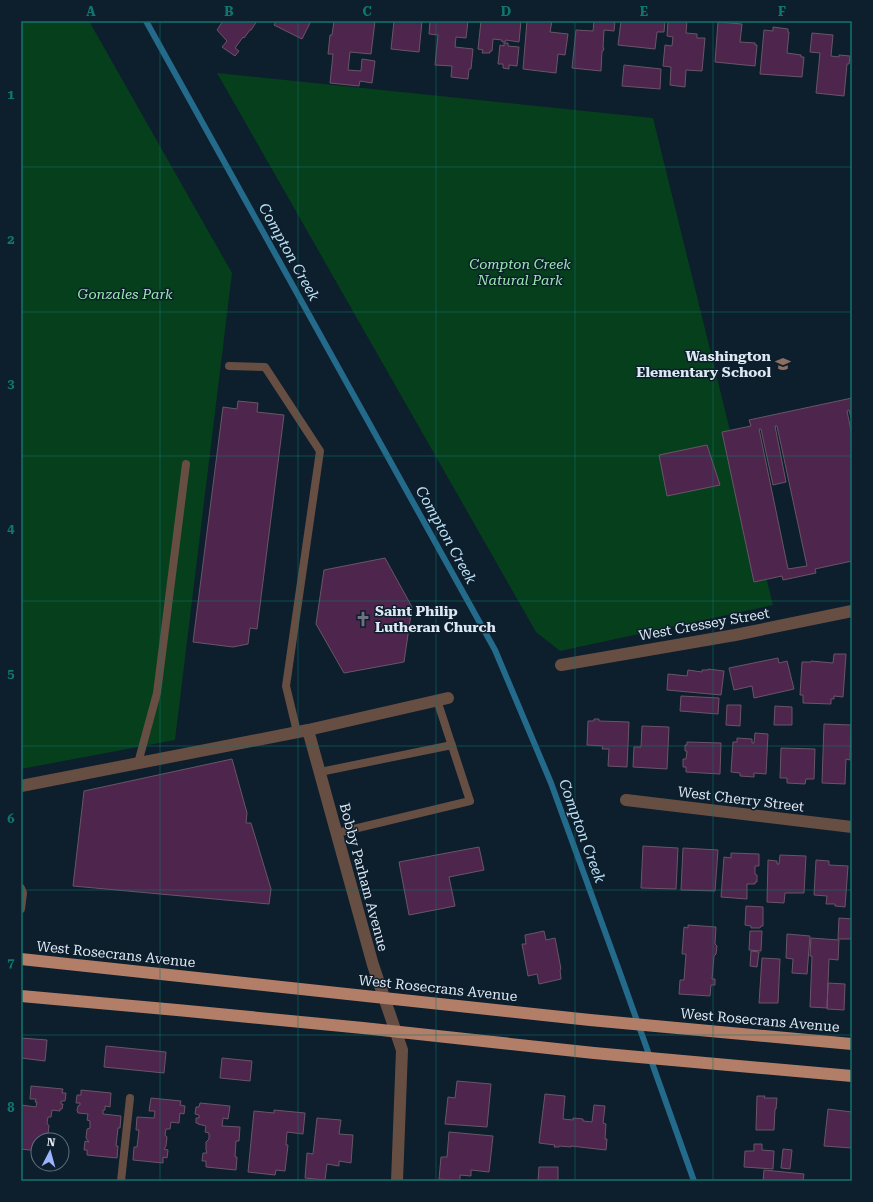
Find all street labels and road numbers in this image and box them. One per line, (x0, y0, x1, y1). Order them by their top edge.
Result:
street label: West Cressey Street (637, 605, 771, 643)
street label: West Cherry Street (677, 783, 805, 815)
street label: Bobby Parham Avenue (337, 801, 392, 953)
street label: West Rosecrans Avenue (36, 938, 197, 970)
street label: West Rosecrans Avenue (358, 972, 519, 1004)
street label: West Rosecrans Avenue (680, 1005, 841, 1035)

